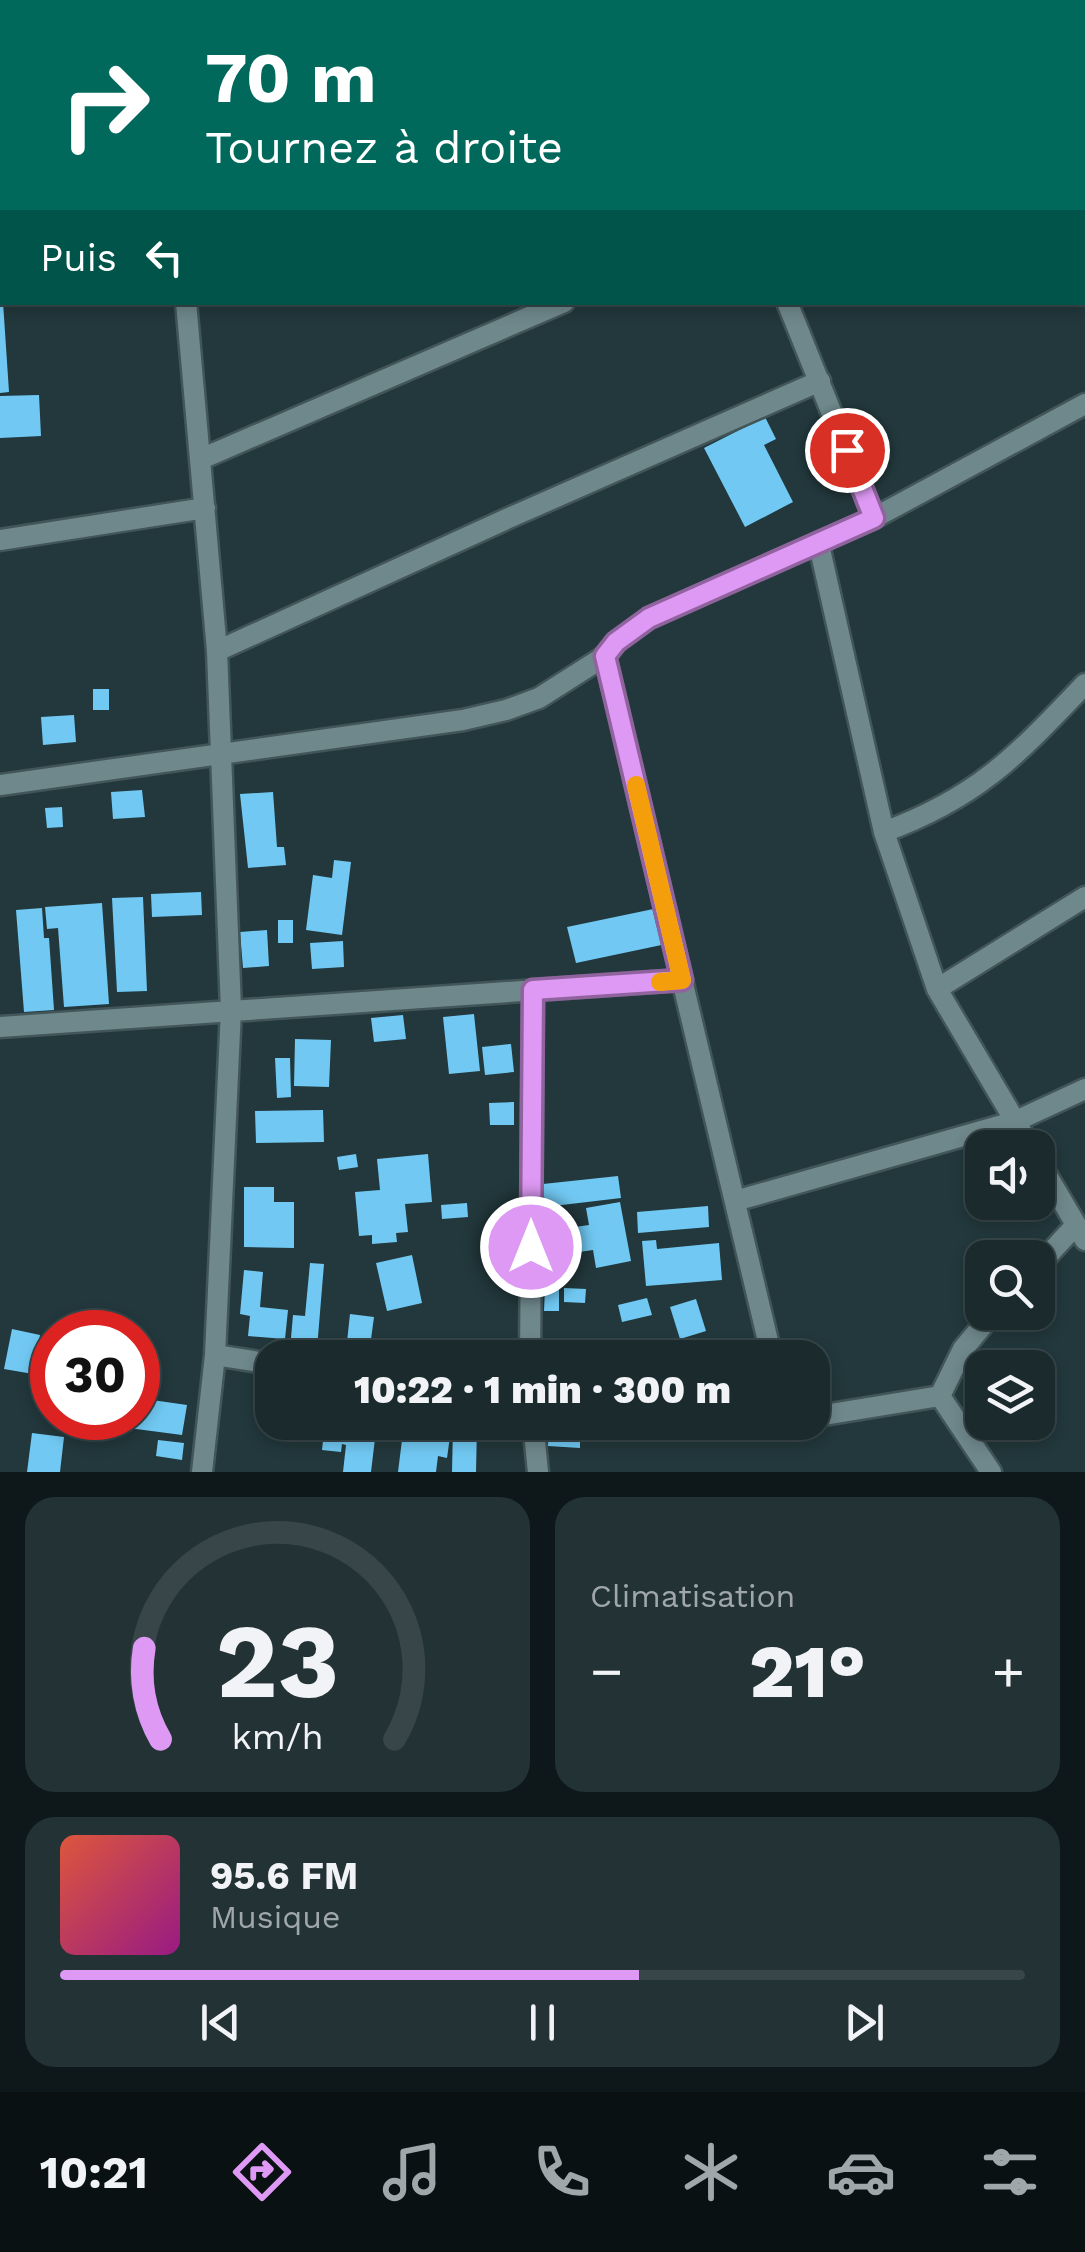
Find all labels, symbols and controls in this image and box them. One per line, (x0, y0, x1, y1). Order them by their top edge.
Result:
text: 70 m (205, 37, 377, 119)
icon: right (40, 40, 170, 170)
text: Tournez à droite (205, 121, 563, 174)
icon: left (137, 230, 192, 285)
text: Puis (40, 236, 117, 280)
pin (805, 408, 890, 493)
icon: arrive (820, 423, 875, 478)
map controls (965, 1130, 1055, 1440)
button: sound (965, 1130, 1055, 1220)
position arrow (479, 1195, 583, 1299)
button: search (965, 1240, 1055, 1330)
speed limit sign: 30 (30, 1310, 160, 1440)
button: layers (965, 1350, 1055, 1440)
text: 10:22 · 1 min · 300 m (354, 1368, 731, 1412)
text: Climatisation (590, 1577, 795, 1615)
text: 23 (216, 1600, 339, 1722)
text: 21° (749, 1627, 866, 1715)
text: − (590, 1639, 623, 1703)
text: + (992, 1639, 1025, 1703)
text: km/h (231, 1716, 324, 1758)
text: 95.6 FM (210, 1854, 358, 1898)
text: Musique (210, 1898, 340, 1936)
icon: previous (193, 1995, 248, 2050)
icon: pause (515, 1995, 570, 2050)
icon: next (837, 1995, 892, 2050)
icon: directions (227, 2137, 297, 2207)
icon: music (377, 2137, 447, 2207)
icon: phone (527, 2137, 597, 2207)
icon: climate (676, 2137, 746, 2207)
icon: car (826, 2137, 896, 2207)
icon: filters (975, 2137, 1045, 2207)
text: 10:21 (40, 2146, 148, 2199)

